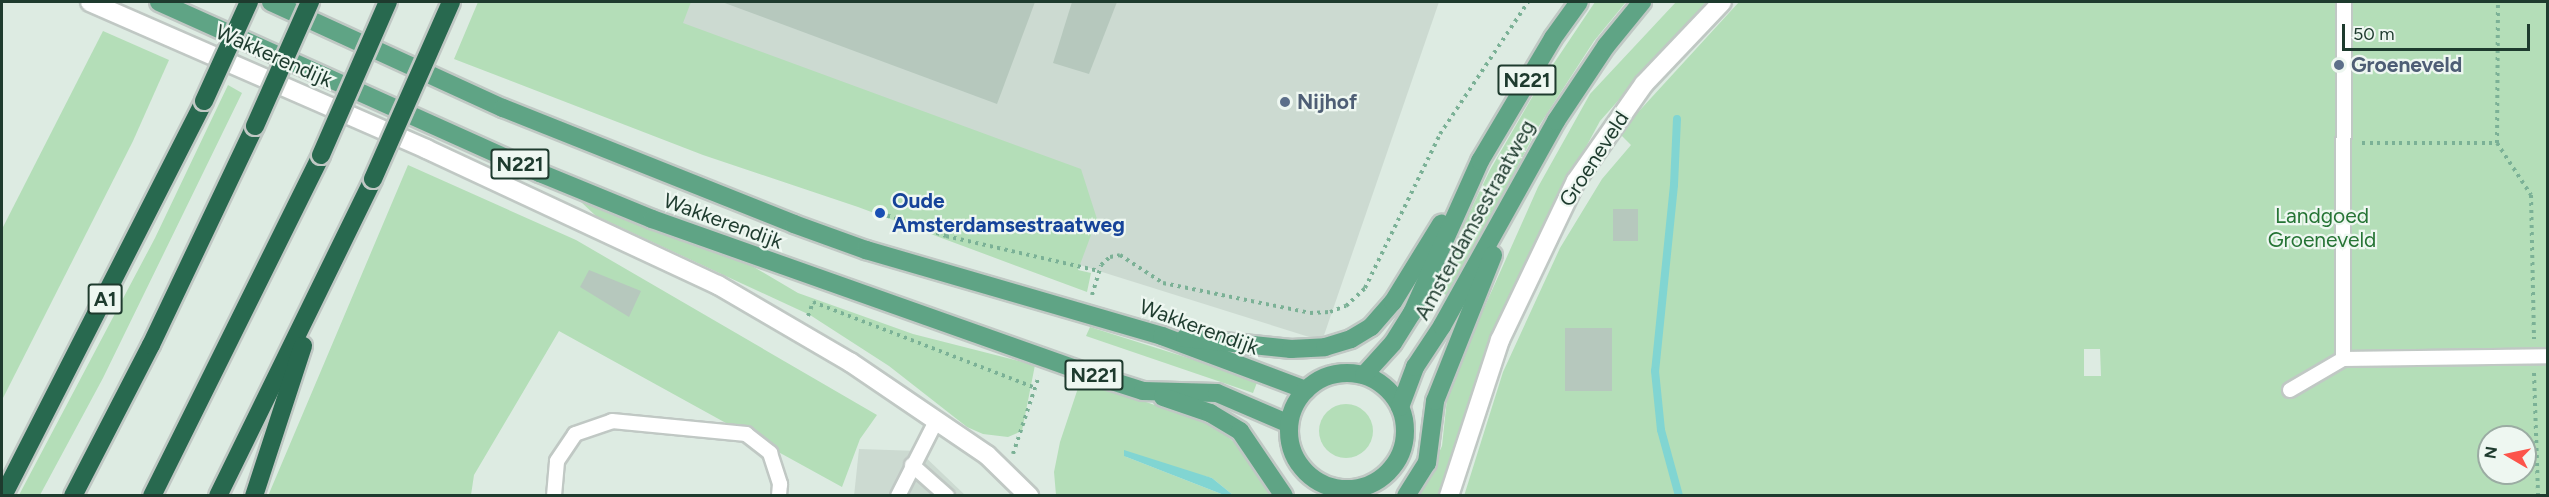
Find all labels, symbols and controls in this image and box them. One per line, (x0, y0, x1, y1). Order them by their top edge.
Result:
scale bar (2345, 12, 2532, 50)
street label: Wakkerendijk (212, 19, 336, 93)
text: 50 m (2353, 23, 2395, 45)
place label: Groeneveld (2351, 52, 2462, 78)
marker: Groeneveld (2332, 58, 2346, 72)
road number: N221 (1497, 63, 1557, 97)
place label: Nijhof (1297, 89, 1357, 115)
marker: Nijhof (1278, 95, 1292, 109)
street label: Groeneveld (1554, 107, 1634, 211)
street label: Amsterdamsestraatweg (1410, 116, 1540, 324)
road number: N221 (490, 147, 550, 181)
street label: Wakkerendijk (660, 188, 786, 254)
place label: Oude Amsterdamsestraatweg (892, 188, 1125, 238)
park label: Landgoed Groeneveld (2268, 203, 2376, 253)
marker: Oude Amsterdamsestraatweg (873, 206, 887, 220)
road number: A1 (87, 282, 123, 316)
street label: Wakkerendijk (1136, 294, 1262, 360)
road number: N221 (1064, 358, 1124, 392)
north arrow (2477, 425, 2537, 485)
text: N (2480, 445, 2501, 460)

